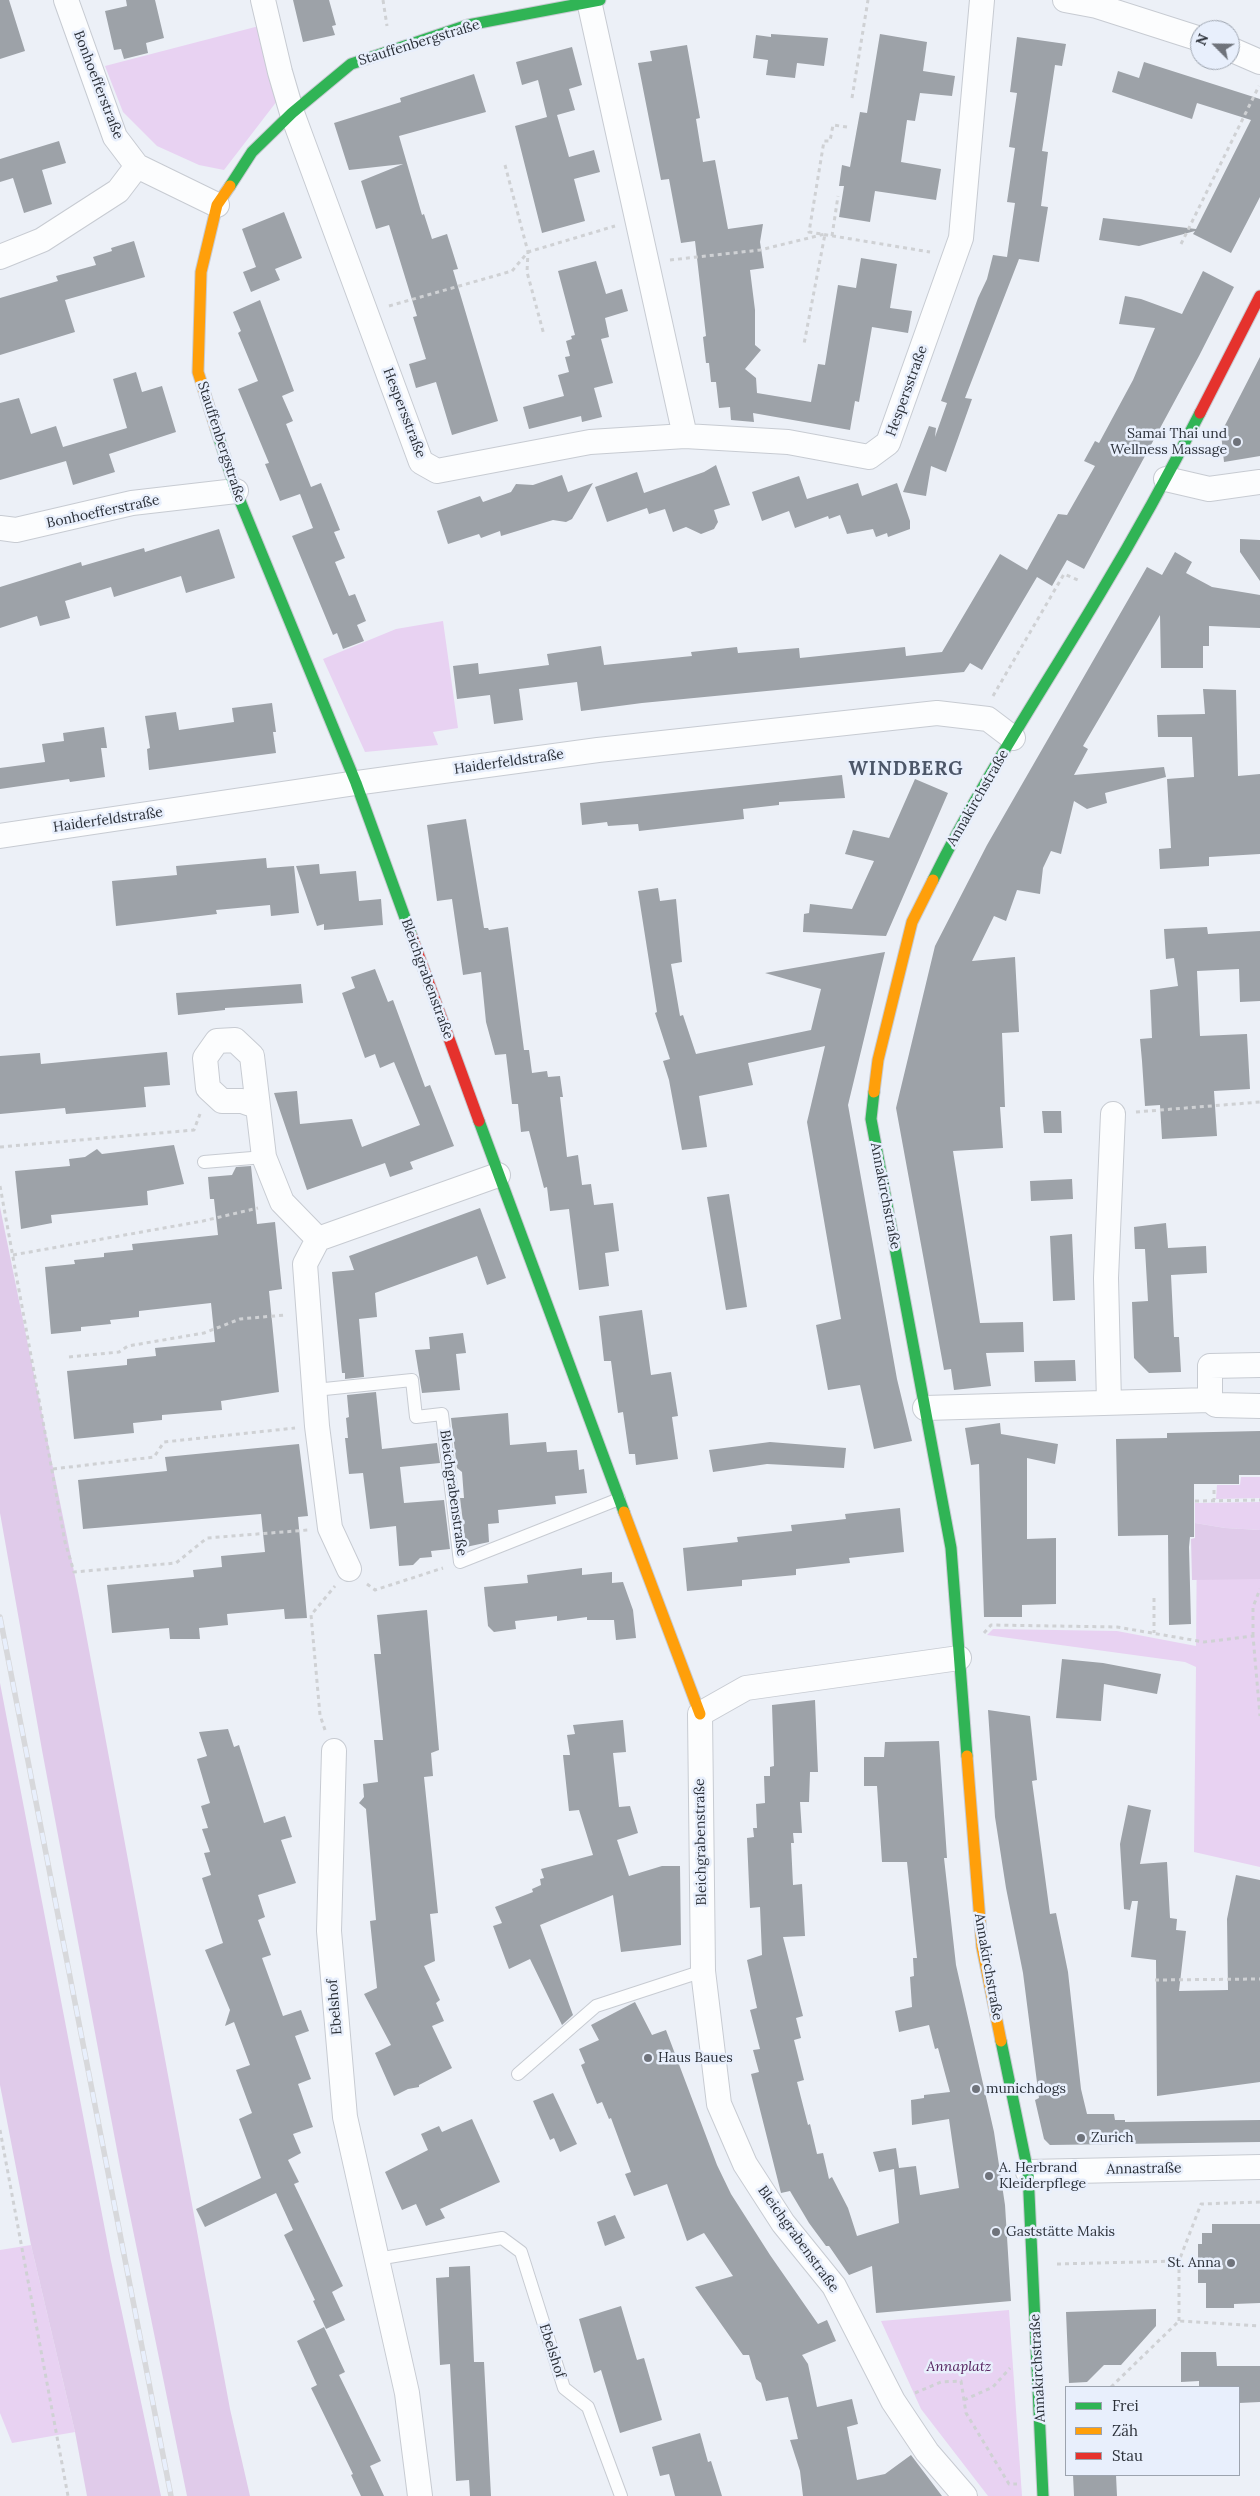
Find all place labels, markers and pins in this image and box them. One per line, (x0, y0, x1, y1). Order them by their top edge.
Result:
place label: Samai Thai und Wellness Massage (1110, 426, 1227, 458)
marker: Samai Thai und Wellness Massage (1231, 436, 1243, 448)
place label: Haus Baues (658, 2050, 733, 2066)
marker: Haus Baues (642, 2052, 654, 2064)
place label: munichdogs (986, 2081, 1066, 2097)
marker: munichdogs (970, 2083, 982, 2095)
place label: Zurich (1091, 2130, 1134, 2146)
marker: Zurich (1075, 2132, 1087, 2144)
place label: A. Herbrand Kleiderpflege (999, 2160, 1086, 2192)
marker: A. Herbrand Kleiderpflege (983, 2170, 995, 2182)
place label: Gaststätte Makis (1006, 2224, 1115, 2240)
marker: Gaststätte Makis (990, 2226, 1002, 2238)
place label: St. Anna (1168, 2255, 1221, 2271)
marker: St. Anna (1225, 2257, 1237, 2269)

